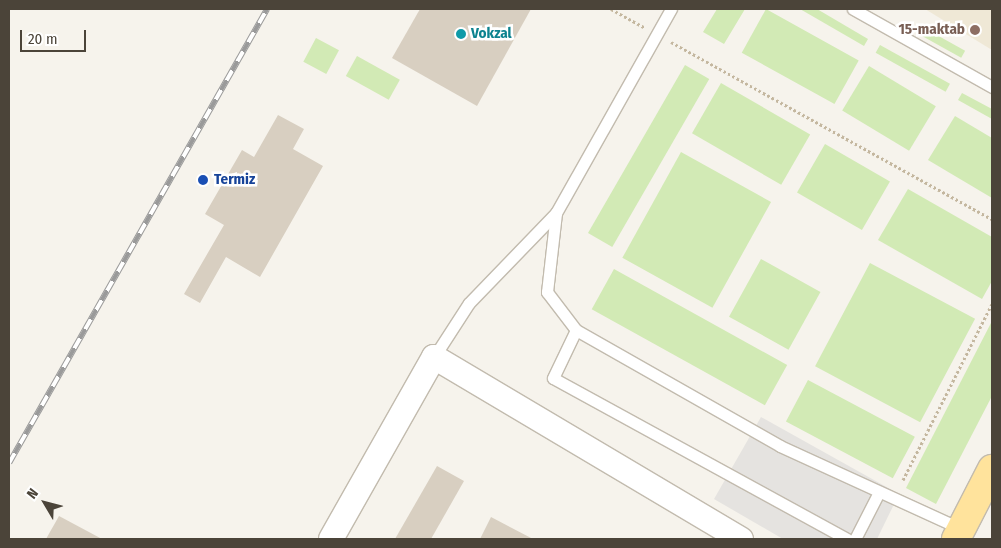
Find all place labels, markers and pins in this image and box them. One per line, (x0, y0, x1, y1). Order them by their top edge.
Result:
place label: 15-maktab (898, 21, 965, 39)
marker: 15-maktab (969, 24, 981, 36)
place label: Vokzal (471, 25, 512, 43)
marker: Vokzal (455, 28, 467, 40)
place label: Termiz (214, 171, 255, 189)
marker: Termiz (196, 173, 210, 187)

